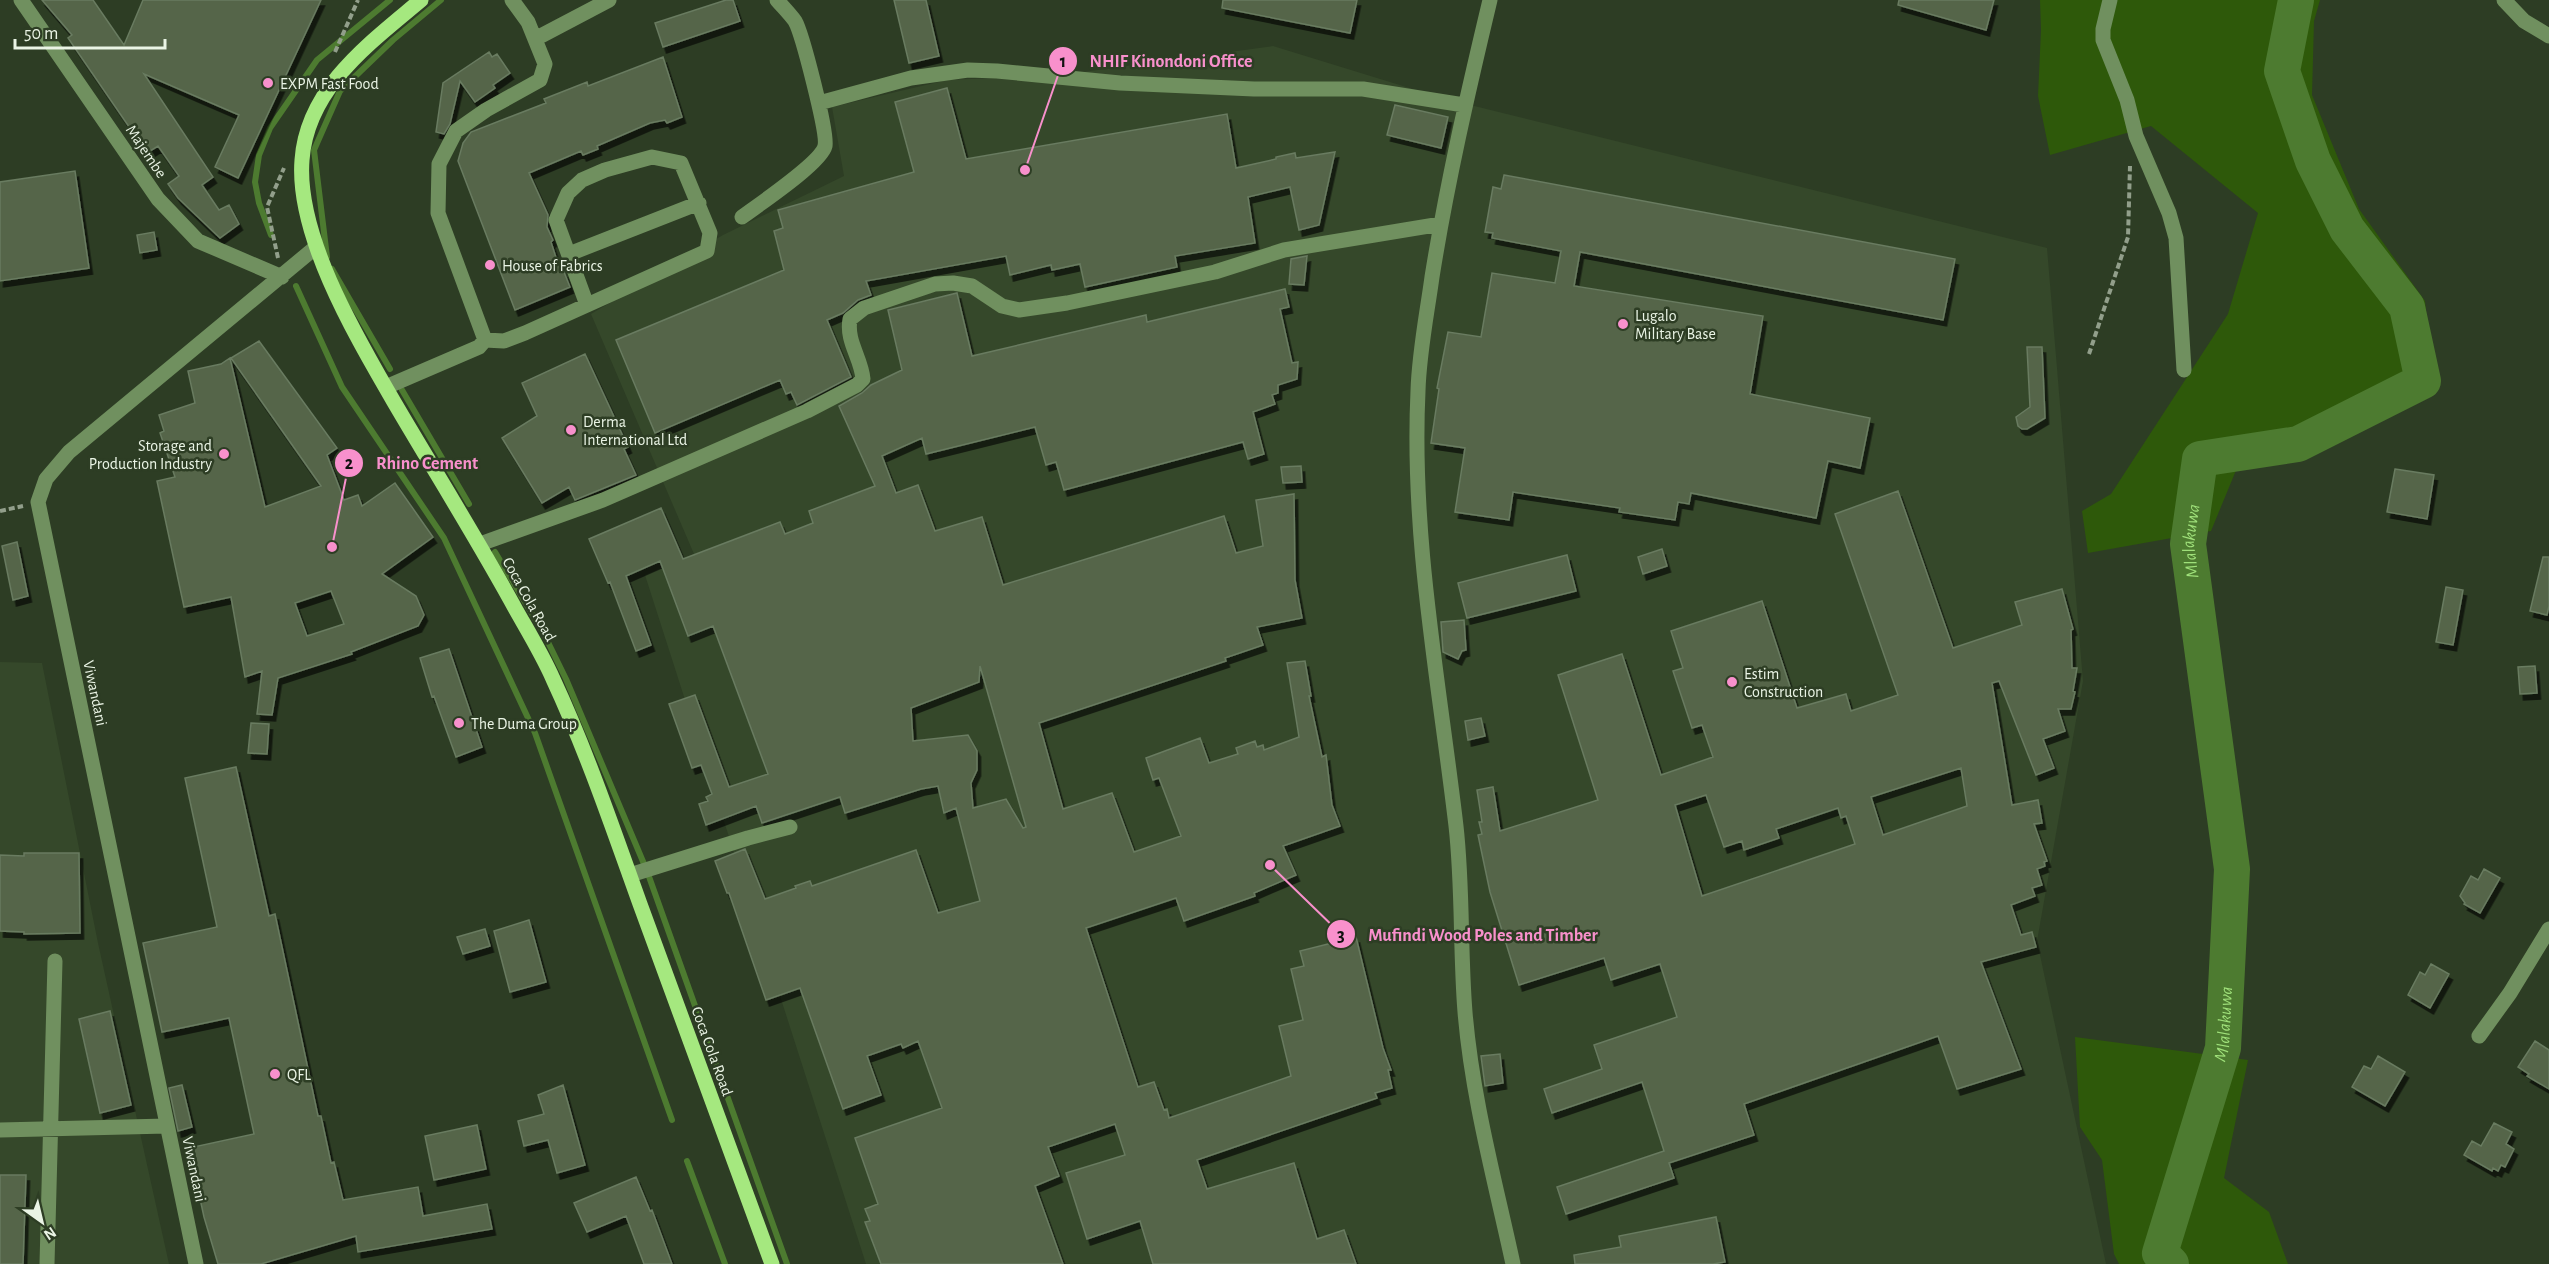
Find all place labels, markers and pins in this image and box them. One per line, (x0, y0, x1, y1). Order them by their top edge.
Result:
callout: NHIF Kinondoni Office (1048, 43, 1265, 79)
marker: EXPM Fast Food (261, 76, 275, 90)
place label: EXPM Fast Food (280, 76, 379, 92)
marker: House of Fabrics (483, 258, 497, 272)
place label: House of Fabrics (502, 258, 603, 274)
place label: Lugalo Military Base (1635, 308, 1716, 343)
marker: Lugalo Military Base (1616, 317, 1630, 331)
place label: Derma International Ltd (583, 414, 687, 448)
marker: Derma International Ltd (564, 423, 578, 437)
place label: Storage and Production Industry (89, 438, 212, 473)
callout: Rhino Cement (334, 445, 490, 481)
marker: Storage and Production Industry (217, 447, 231, 461)
place label: Estim Construction (1744, 666, 1823, 700)
marker: Estim Construction (1725, 675, 1739, 689)
marker: The Duma Group (452, 716, 466, 730)
place label: The Duma Group (471, 716, 577, 732)
callout: Mufindi Wood Poles and Timber (1326, 916, 1610, 952)
marker: QFL (268, 1067, 282, 1081)
place label: QFL (287, 1067, 311, 1084)

